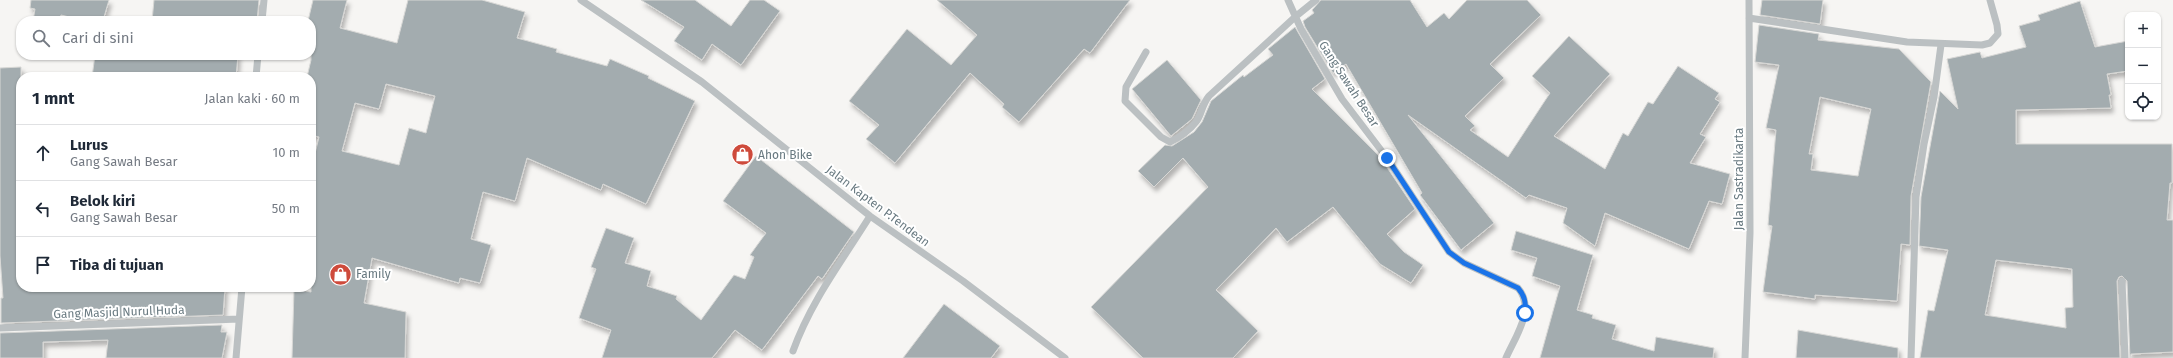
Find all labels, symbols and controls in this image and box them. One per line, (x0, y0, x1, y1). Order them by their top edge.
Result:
map controls (2125, 12, 2161, 120)
button: + (2125, 12, 2161, 48)
search box (16, 16, 316, 60)
icon: search (30, 27, 52, 49)
text: Cari di sini (62, 29, 134, 47)
street label: Gang Sawah Besar (1316, 39, 1382, 130)
button: − (2125, 48, 2161, 84)
button: locate (2125, 84, 2161, 120)
text: 1 mnt (32, 88, 75, 109)
text: Jalan kaki · 60 m (205, 91, 300, 106)
street label: Jalan Sastradikarta (1732, 128, 1746, 230)
text: Lurus (70, 136, 108, 154)
icon: ahead (32, 142, 54, 164)
shop icon: Ahon Bike (729, 142, 755, 168)
text: 10 m (273, 145, 300, 160)
place label: Ahon Bike (758, 148, 812, 162)
route end (1378, 149, 1396, 167)
text: Gang Sawah Besar (70, 154, 178, 169)
street label: Jalan Kapten P.Tendean (824, 163, 932, 249)
text: Belok kiri (70, 192, 135, 210)
icon: left (32, 198, 54, 220)
text: 50 m (272, 201, 300, 216)
text: Gang Sawah Besar (70, 210, 178, 225)
icon: arrive (32, 254, 54, 276)
text: Tiba di tujuan (70, 256, 164, 274)
shop icon: Family (327, 261, 353, 287)
place label: Family (356, 267, 391, 281)
street label: Gang Masjid Nurul Huda (53, 303, 185, 321)
route start (1516, 304, 1534, 322)

